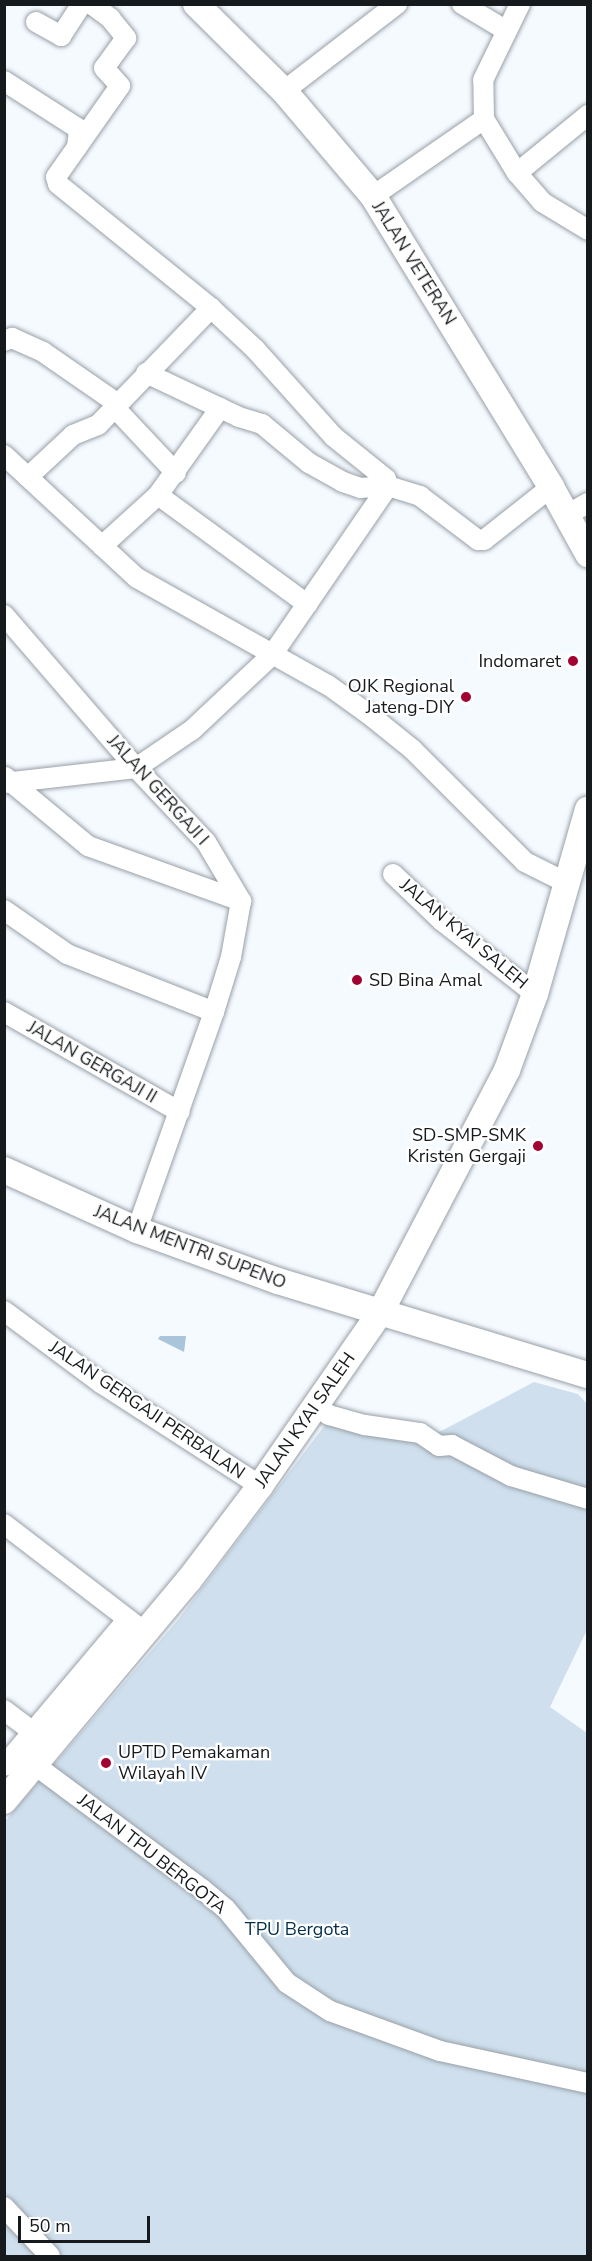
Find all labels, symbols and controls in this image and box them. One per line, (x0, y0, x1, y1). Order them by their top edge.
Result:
street label: JALAN VETERAN (367, 197, 461, 329)
place label: Indomaret (479, 650, 561, 672)
marker: Indomaret (566, 654, 580, 668)
place label: OJK Regional Jateng-DIY (348, 676, 454, 718)
marker: OJK Regional Jateng-DIY (459, 690, 473, 704)
street label: JALAN GERGAJI I (103, 730, 213, 850)
street label: JALAN KYAI SALEH (396, 874, 532, 994)
place label: SD Bina Amal (369, 969, 482, 991)
marker: SD Bina Amal (350, 973, 364, 987)
street label: JALAN GERGAJI II (23, 1016, 161, 1108)
place label: SD-SMP-SMK Kristen Gergaji (407, 1125, 526, 1168)
marker: SD-SMP-SMK Kristen Gergaji (531, 1139, 545, 1153)
street label: JALAN MENTRI SUPENO (91, 1200, 289, 1294)
street label: JALAN GERGAJI PERBALAN (45, 1336, 249, 1484)
street label: JALAN KYAI SALEH (250, 1348, 360, 1492)
place label: UPTD Pemakaman Wilayah IV (118, 1742, 270, 1784)
marker: UPTD Pemakaman Wilayah IV (99, 1756, 113, 1770)
street label: JALAN TPU BERGOTA (73, 1789, 231, 1919)
park label: TPU Bergota (245, 1918, 349, 1940)
scale bar (21, 2204, 153, 2242)
text: 50 m (29, 2214, 71, 2238)

